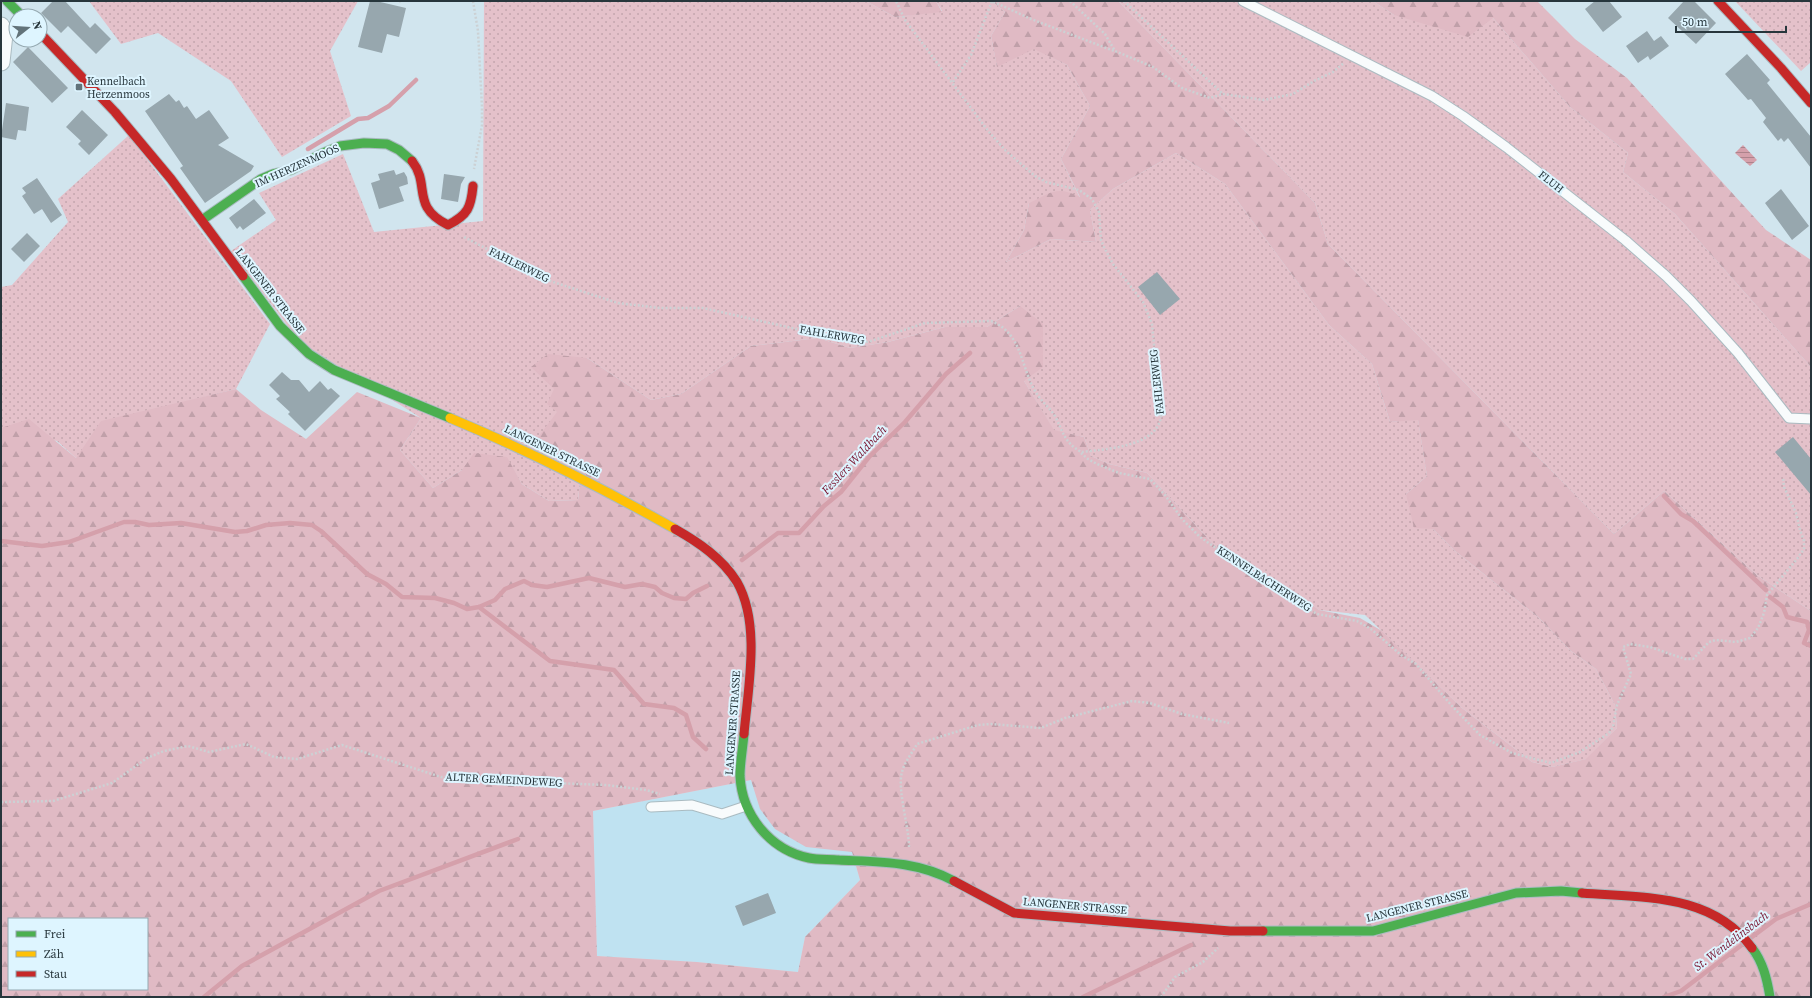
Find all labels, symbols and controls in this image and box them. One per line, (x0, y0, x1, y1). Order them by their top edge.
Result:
north arrow (8, 8, 48, 48)
scale bar (1676, 8, 1786, 34)
text: 50 m (1682, 14, 1708, 30)
text: N (29, 19, 45, 31)
place label: Kennelbach Herzenmoos (87, 74, 150, 102)
marker: Kennelbach Herzenmoos (74, 82, 84, 92)
street label: IM HERZENMOOS (252, 141, 342, 191)
street label: FLUH (1535, 167, 1567, 197)
street label: FAHLERWEG (486, 244, 552, 286)
street label: LANGENER STRASSE (232, 245, 308, 337)
street label: FAHLERWEG (798, 322, 866, 348)
street label: FAHLERWEG (1146, 348, 1168, 415)
street label: LANGENER STRASSE (502, 421, 603, 481)
water label: Fesslers Waldbach (817, 422, 890, 499)
street label: KENNELBACHERWEG (1214, 543, 1315, 616)
street label: LANGENER STRASSE (722, 670, 744, 776)
street label: ALTER GEMEINDEWEG (445, 769, 563, 791)
street label: LANGENER STRASSE (1365, 886, 1470, 926)
street label: LANGENER STRASSE (1022, 894, 1128, 918)
water label: St. Wendelinsbach (1690, 907, 1772, 974)
legend (8, 918, 148, 990)
text: Frei (44, 926, 66, 942)
text: Zäh (44, 946, 64, 962)
text: Stau (44, 966, 67, 982)

